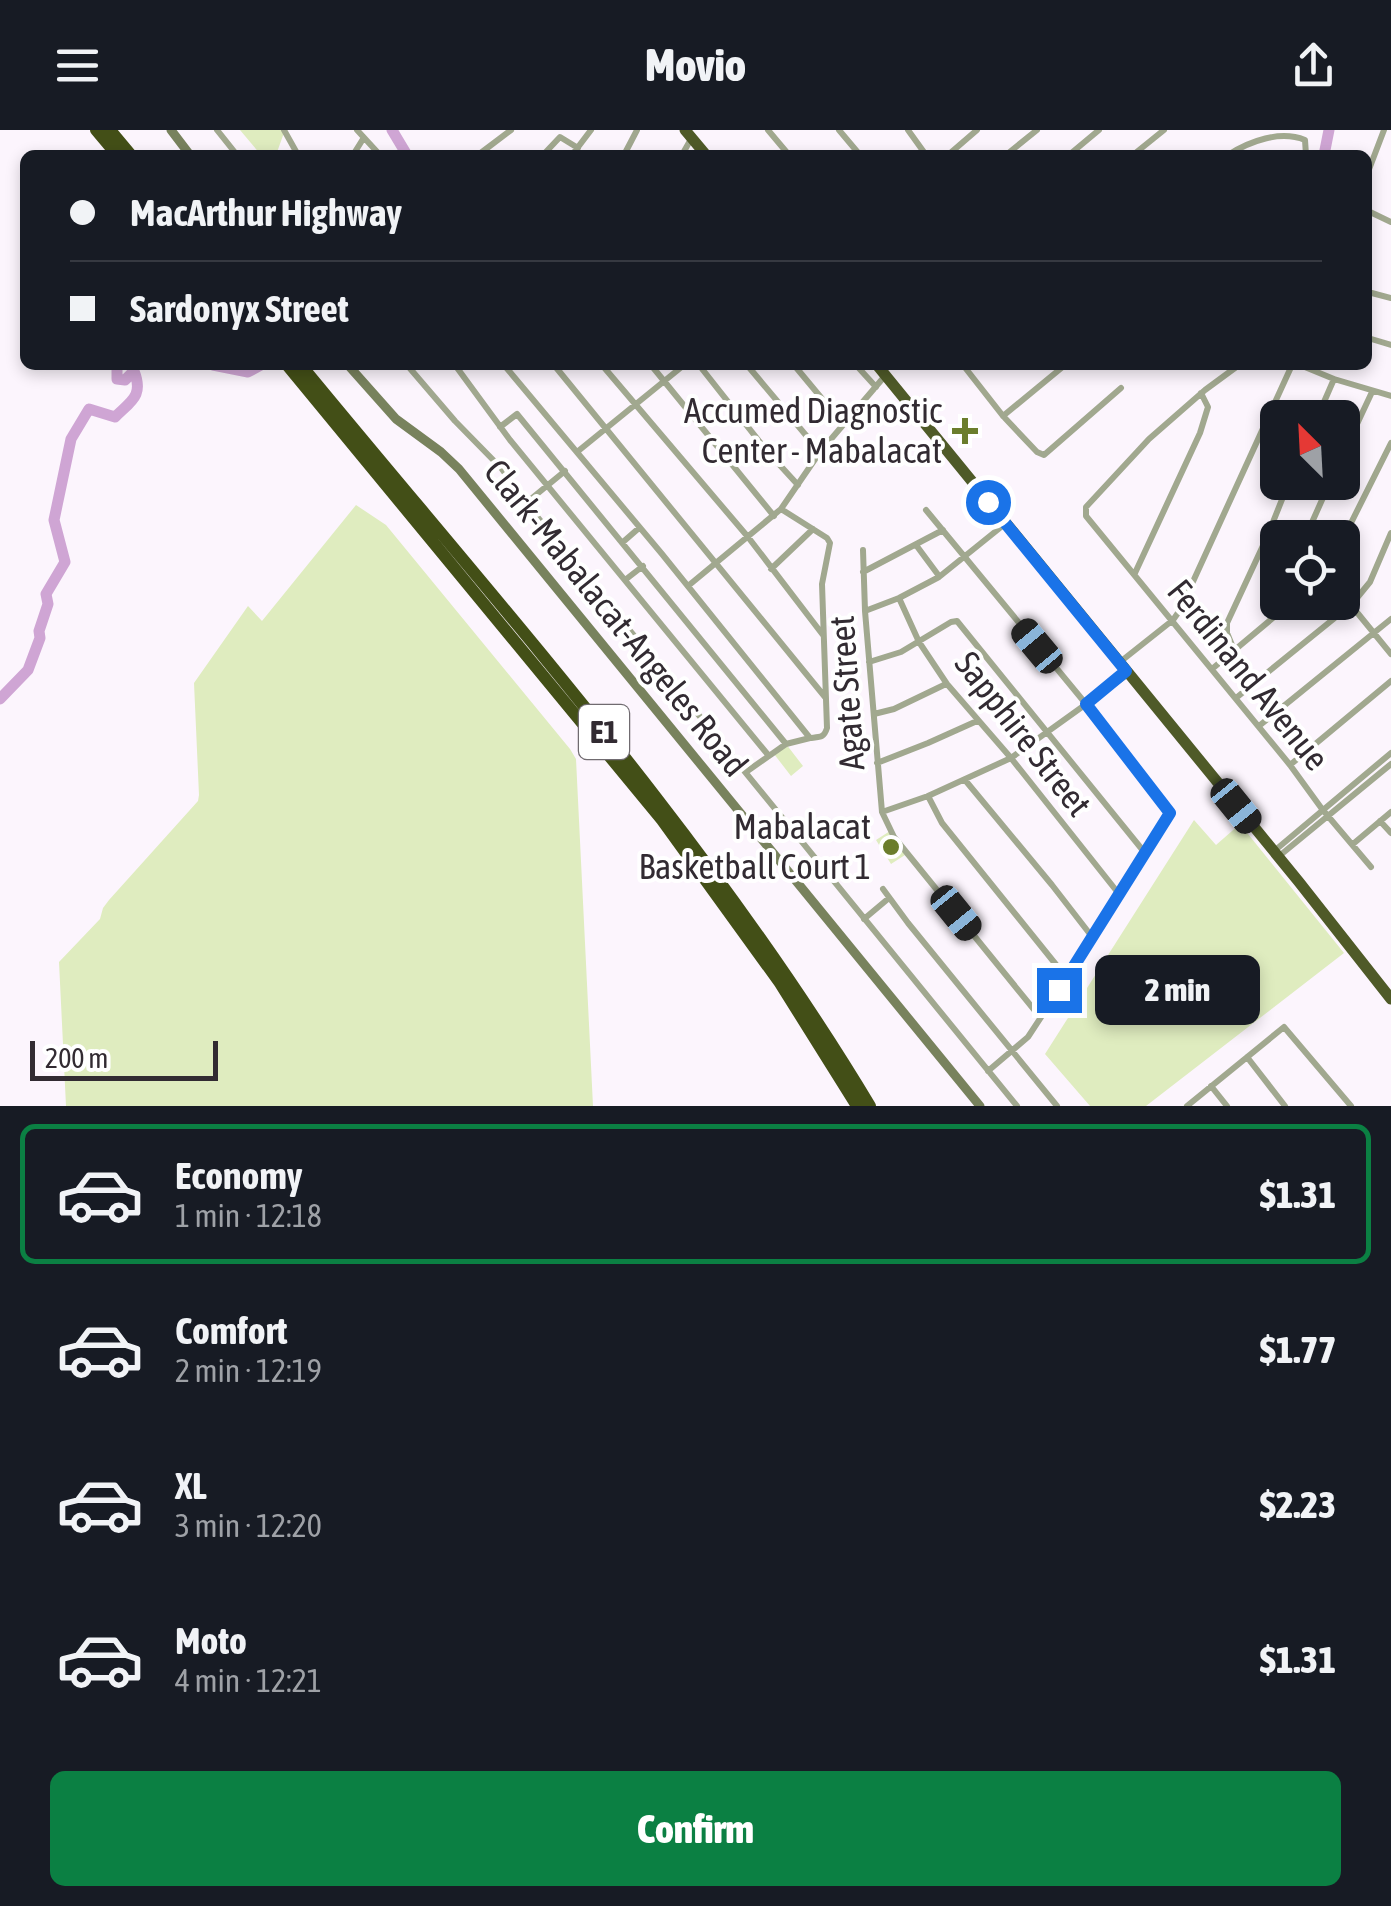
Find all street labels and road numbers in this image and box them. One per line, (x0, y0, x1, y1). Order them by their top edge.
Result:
street label: Clark-Mabalacat-Angeles Road (477, 451, 757, 783)
street label: Ferdinand Avenue (1160, 571, 1338, 777)
street label: Agate Street (821, 614, 871, 772)
street label: Sapphire Street (947, 643, 1100, 823)
road number: E1 (579, 705, 629, 759)

